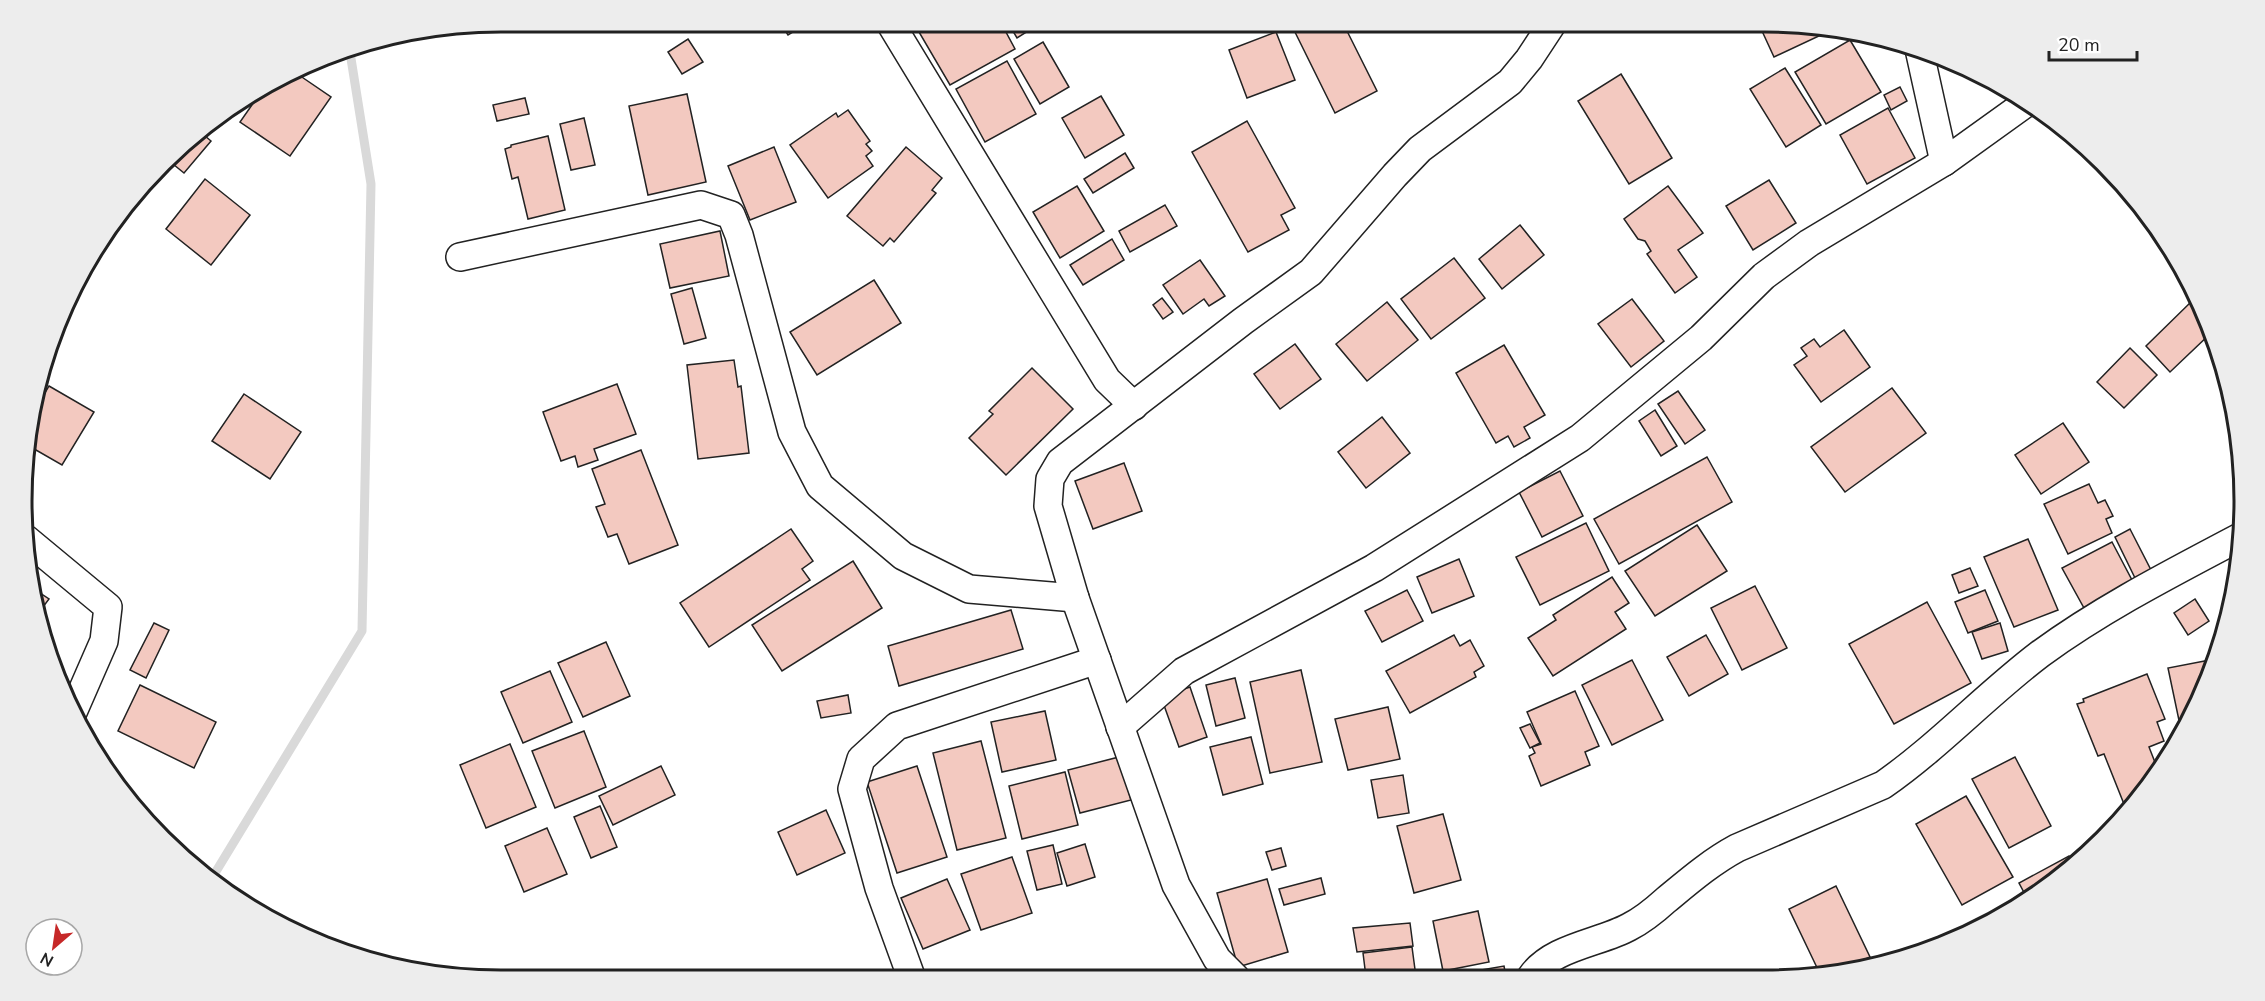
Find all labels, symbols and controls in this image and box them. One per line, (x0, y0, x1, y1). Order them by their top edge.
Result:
scale bar (2049, 24, 2138, 62)
text: 20 m (2058, 33, 2100, 57)
north arrow (24, 917, 84, 977)
text: N (37, 947, 58, 972)

